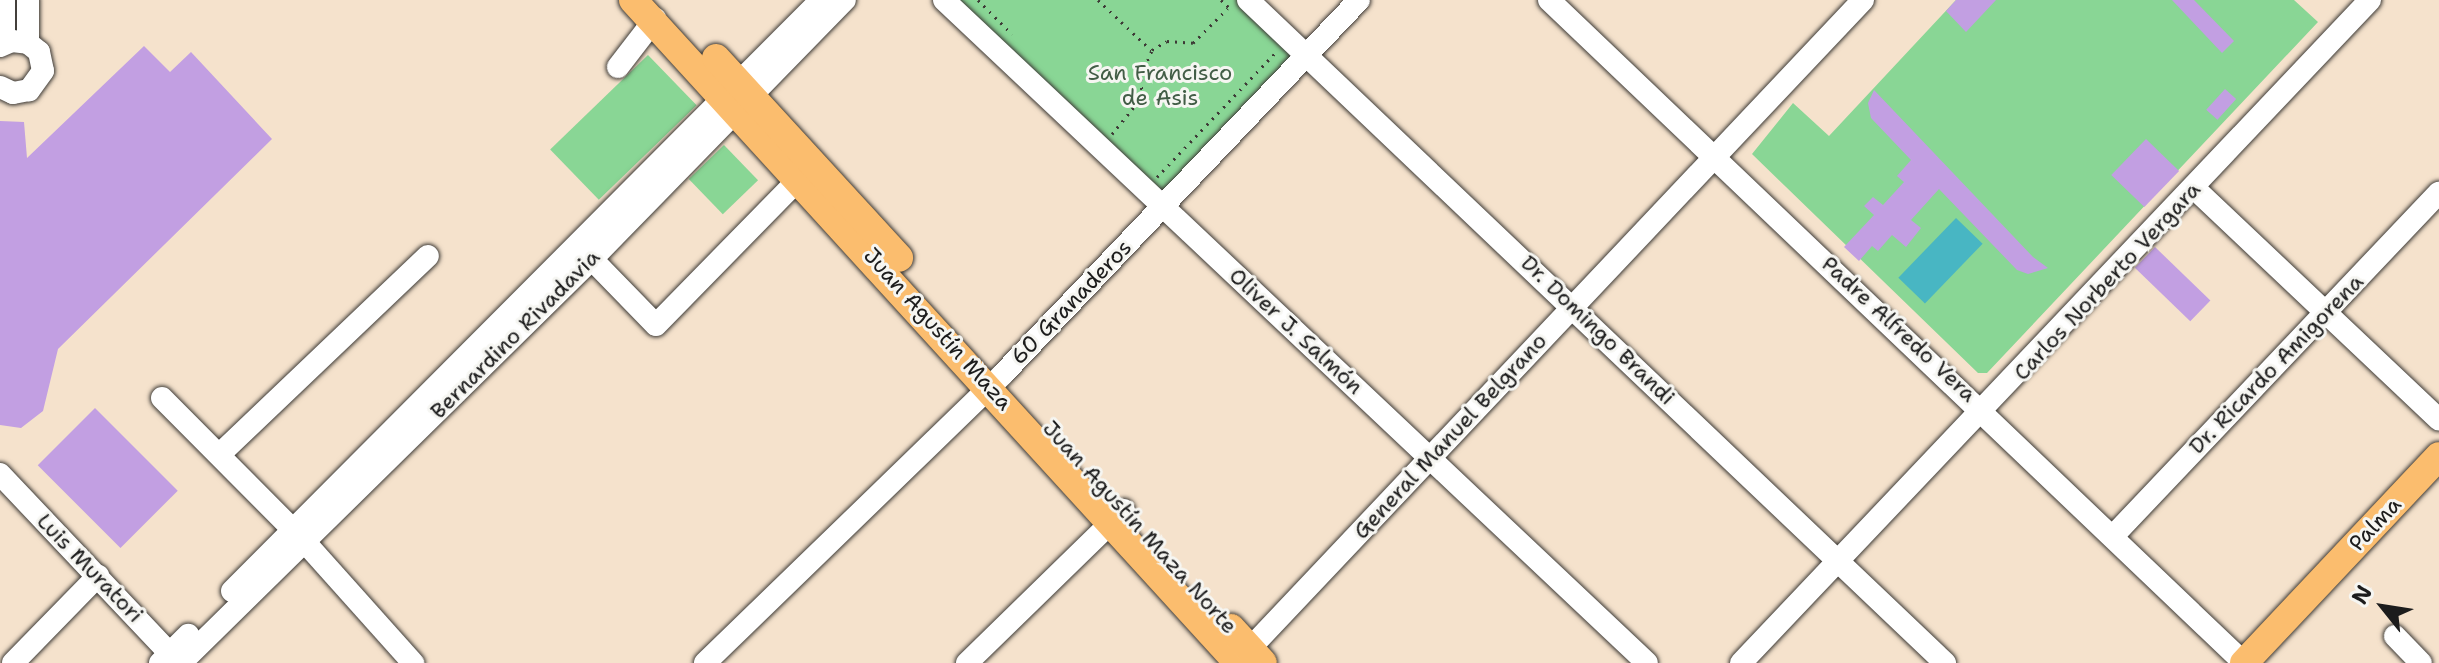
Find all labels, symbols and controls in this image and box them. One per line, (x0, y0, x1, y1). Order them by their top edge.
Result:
park label: San Francisco de Asis (1088, 59, 1232, 110)
street label: Carlos Norberto Vergara (2008, 176, 2206, 386)
street label: 60 Granaderos (1005, 234, 1137, 370)
street label: Juan Agustín Maza (858, 242, 1018, 416)
street label: Bernardino Rivadavia (425, 244, 605, 424)
street label: Dr. Domingo Brandi (1515, 250, 1681, 410)
street label: Padre Alfredo Vera (1816, 251, 1982, 407)
street label: Oliver J. Salmón (1224, 262, 1368, 400)
street label: Dr. Ricardo Amigorena (2183, 269, 2369, 459)
street label: General Manuel Belgrano (1348, 328, 1552, 544)
street label: Juan Agustín Maza Norte (1037, 415, 1243, 639)
street label: Palma (2343, 491, 2407, 557)
street label: Luis Muratori (31, 508, 149, 628)
north arrow (2343, 567, 2423, 647)
text: N (2345, 580, 2379, 610)

